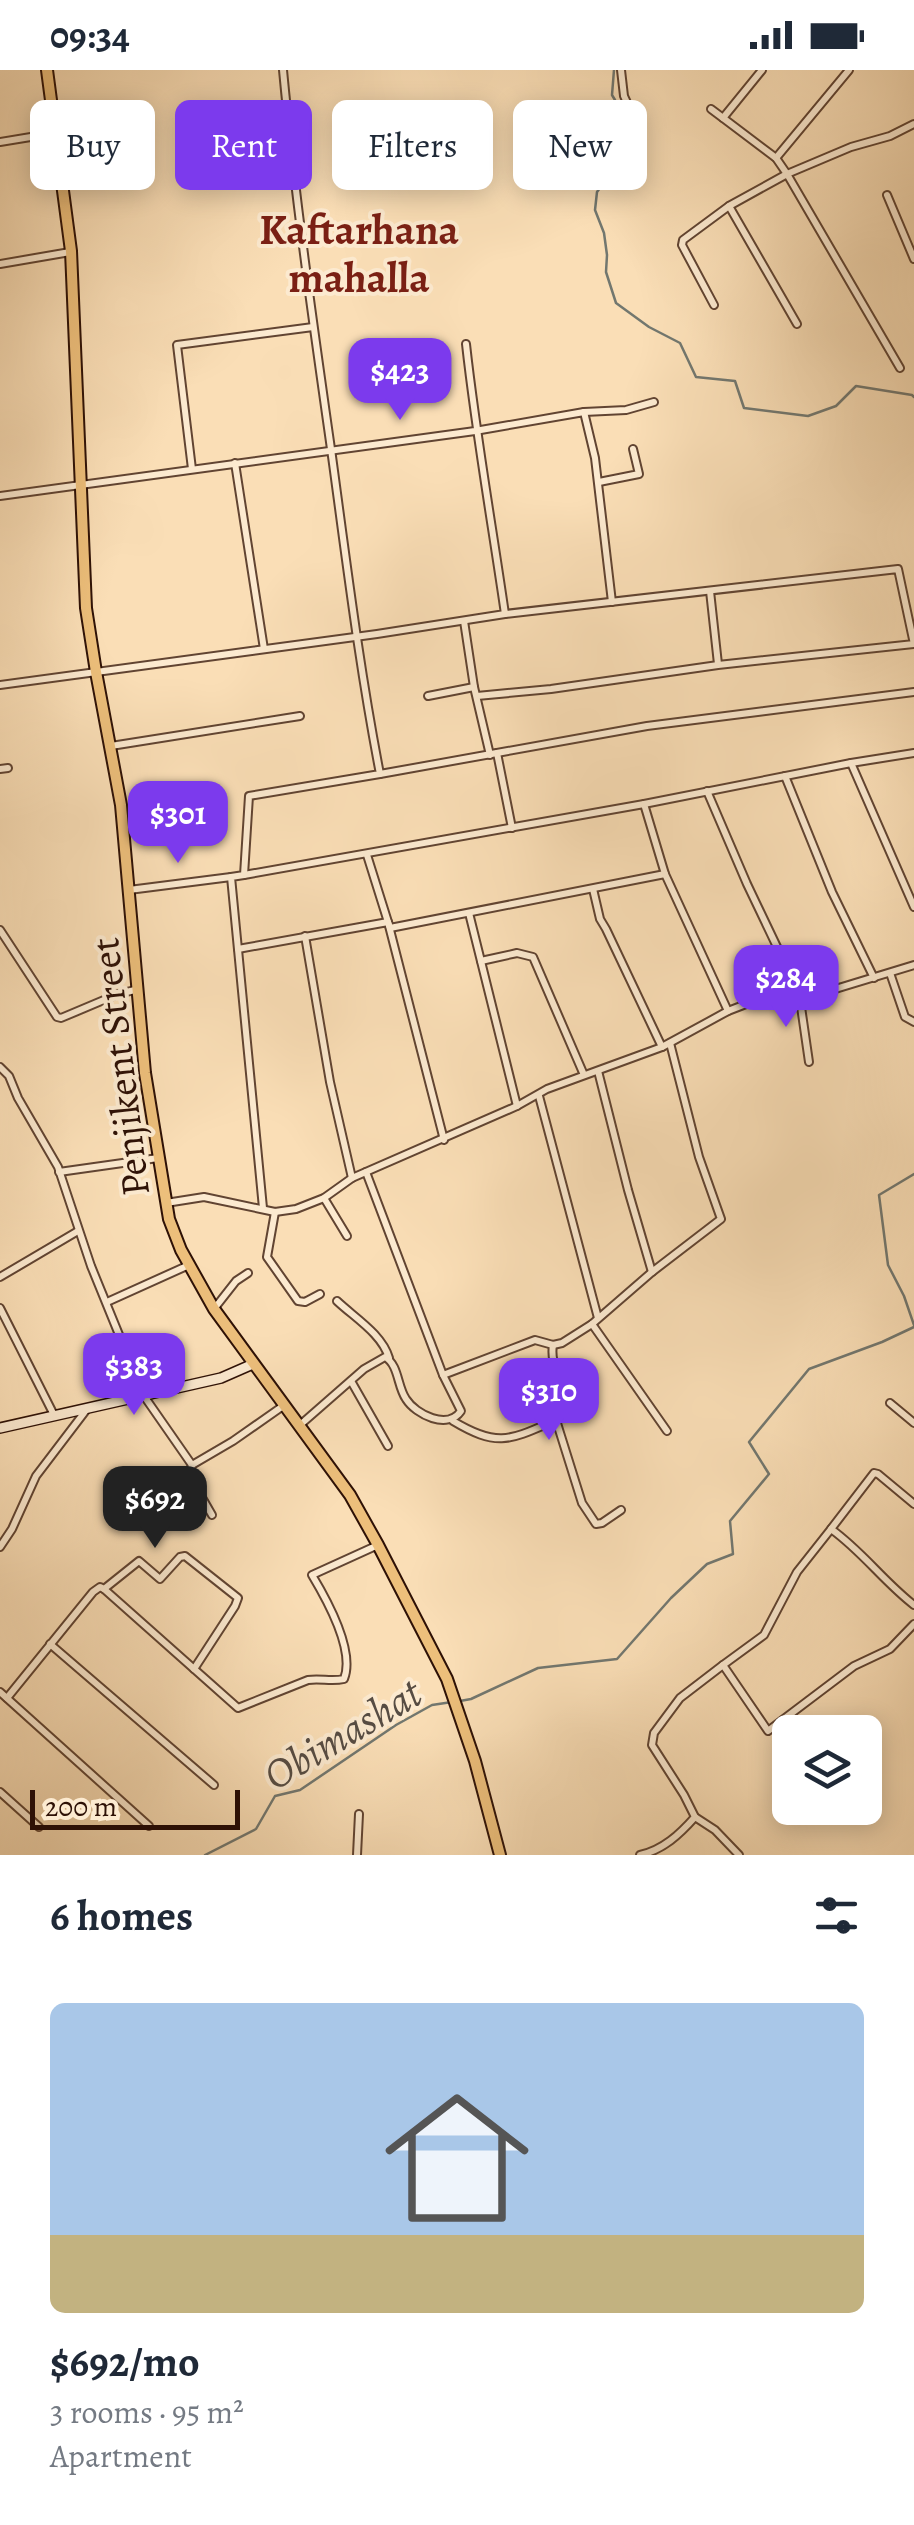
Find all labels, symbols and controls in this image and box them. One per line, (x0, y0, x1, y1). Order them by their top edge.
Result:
text: 09:34 (50, 9, 130, 61)
chip: Buy (30, 100, 155, 190)
chip: Rent (175, 100, 312, 190)
chip: Filters (332, 100, 493, 190)
chip: New (513, 100, 647, 190)
district label: Kaftarhana mahalla (259, 201, 460, 306)
pin: $423 (341, 338, 459, 423)
text: $423 (370, 348, 430, 392)
pin: $301 (119, 781, 237, 866)
text: $301 (150, 791, 206, 835)
street label: Penjikent Street (77, 935, 163, 1199)
pin: $284 (727, 945, 845, 1030)
text: $284 (756, 955, 816, 999)
pin: $383 (75, 1333, 193, 1418)
text: $383 (105, 1343, 163, 1387)
pin: $310 (490, 1358, 608, 1443)
text: $310 (521, 1368, 577, 1412)
pin: $692 (96, 1466, 214, 1551)
text: $692 (125, 1476, 185, 1520)
water label: Obimashat (253, 1664, 433, 1803)
map controls (772, 1715, 882, 1825)
button: layers (772, 1715, 882, 1825)
scale bar (30, 1785, 240, 1830)
text: 200 m (45, 1788, 117, 1826)
text: 6 homes (50, 1887, 193, 1944)
icon: filters (809, 1888, 864, 1943)
icon: home (367, 2068, 547, 2248)
text: $692/mo (50, 2333, 200, 2390)
text: 3 rooms · 95 m² (50, 2390, 244, 2434)
text: Apartment (50, 2434, 192, 2478)

